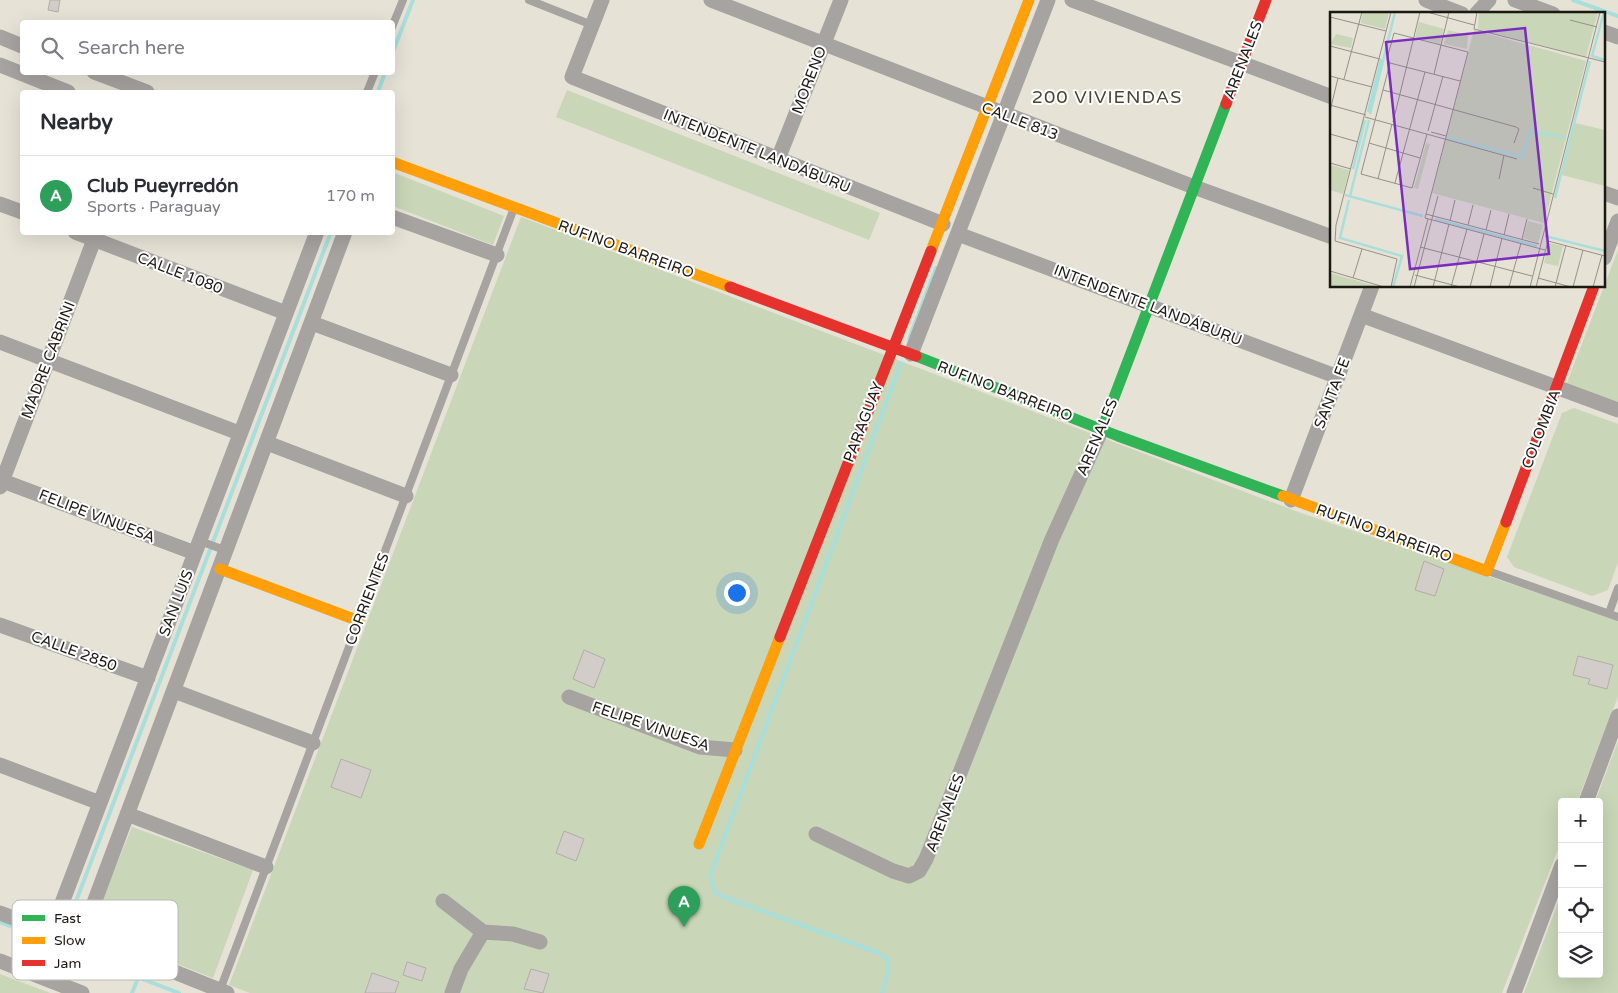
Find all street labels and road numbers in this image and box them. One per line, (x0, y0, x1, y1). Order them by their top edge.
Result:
street label: ARENALES (1220, 18, 1266, 102)
street label: MORENO (788, 44, 830, 116)
street label: CALLE 813 (979, 98, 1061, 144)
street label: INTENDENTE LANDÁBURU (661, 105, 853, 197)
street label: RUFINO BARREIRO (556, 216, 696, 282)
street label: CALLE 1080 (135, 248, 225, 298)
street label: INTENDENTE LANDÁBURU (1051, 261, 1245, 349)
street label: MADRE CABRINI (17, 299, 79, 421)
street label: SANTA FE (1310, 355, 1354, 431)
street label: RUFINO BARREIRO (935, 357, 1075, 425)
street label: PARAGUAY (839, 379, 887, 465)
street label: COLOMBIA (1518, 387, 1564, 471)
street label: ARENALES (1073, 396, 1121, 478)
street label: FELIPE VINUESA (36, 486, 158, 546)
street label: RUFINO BARREIRO (1314, 500, 1454, 566)
street label: CORRIENTES (341, 550, 393, 648)
street label: SAN LUIS (155, 567, 197, 639)
street label: CALLE 2850 (29, 627, 119, 675)
street label: FELIPE VINUESA (590, 697, 712, 755)
street label: ARENALES (922, 771, 968, 855)

